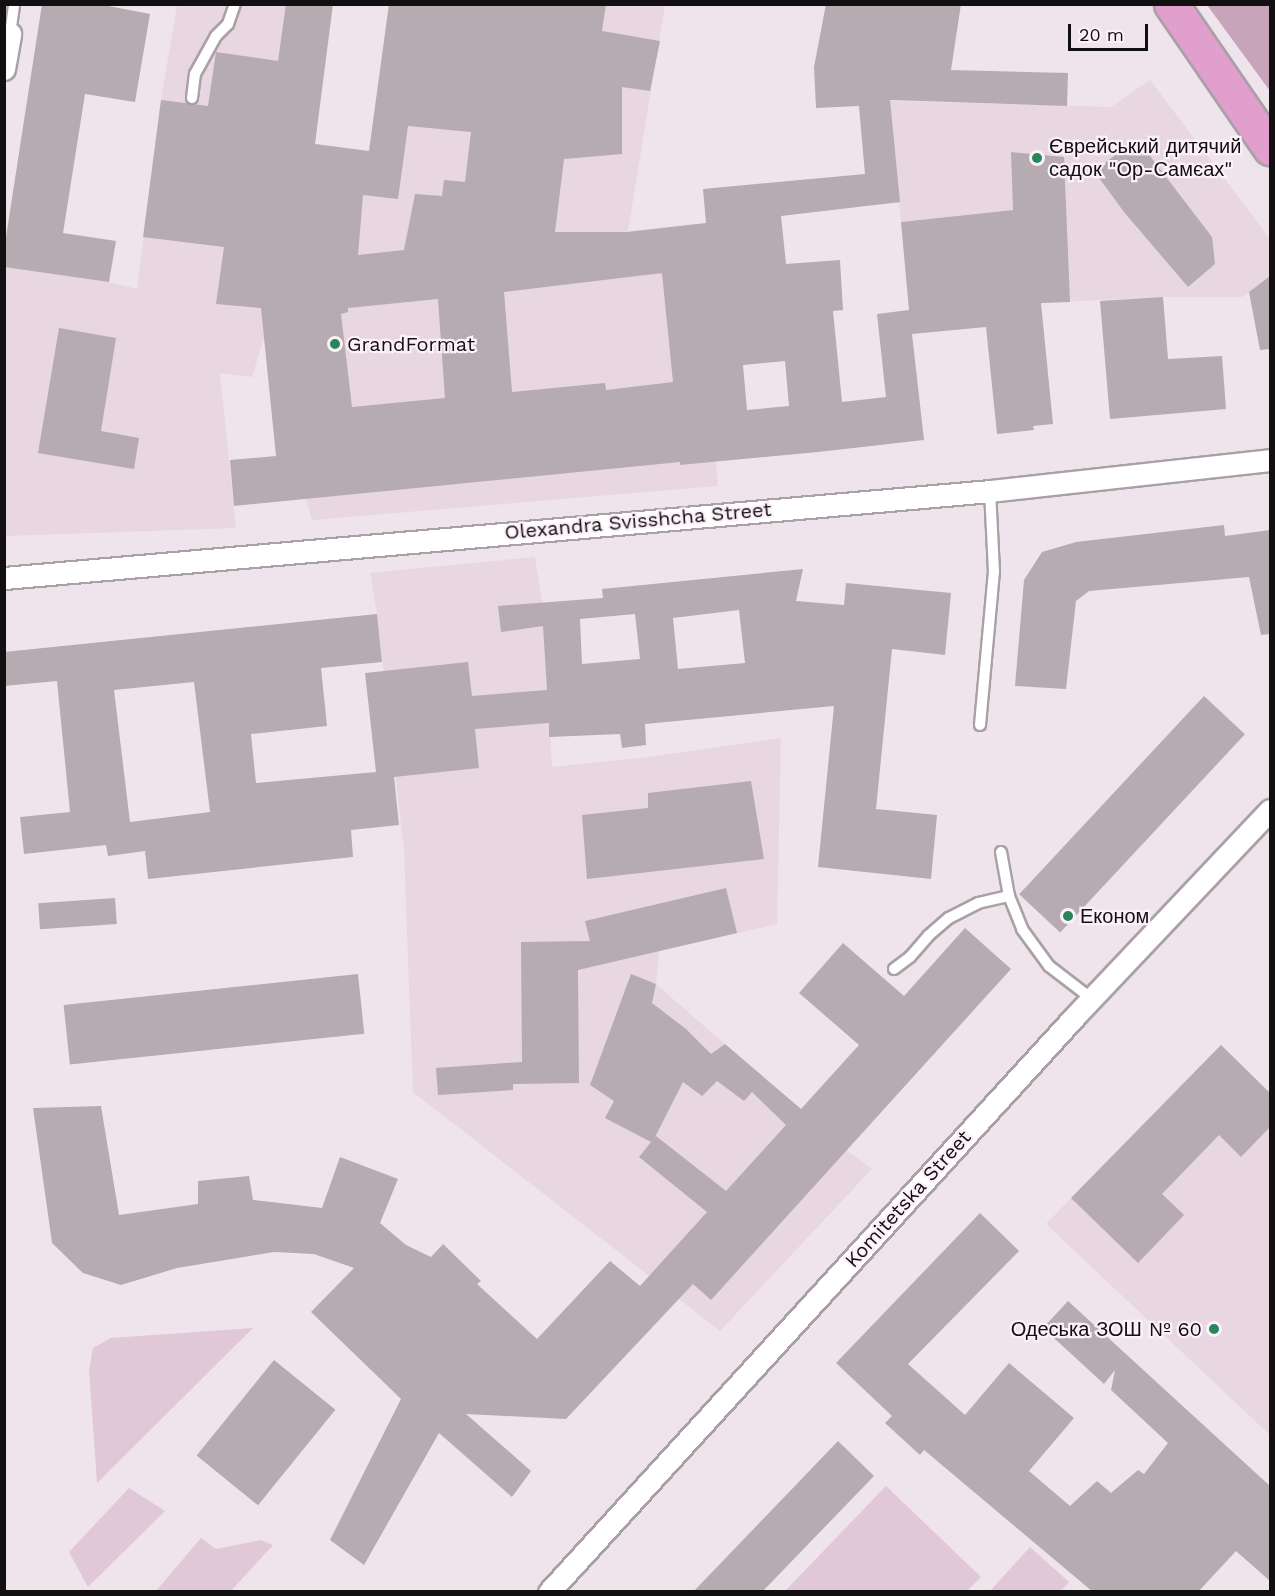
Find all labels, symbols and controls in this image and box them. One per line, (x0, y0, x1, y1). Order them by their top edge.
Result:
scale bar (1071, 12, 1150, 50)
text: 20 m (1079, 24, 1124, 45)
place label: Єврейський дитячий садок "Ор-Самєах" (1049, 134, 1241, 181)
marker: Єврейський дитячий садок "Ор-Самєах" (1030, 151, 1044, 165)
place label: GrandFormat (347, 332, 475, 356)
marker: GrandFormat (328, 337, 342, 351)
street label: Olexandra Svisshcha Street (503, 497, 773, 545)
place label: Економ (1080, 904, 1149, 928)
marker: Економ (1061, 909, 1075, 923)
street label: Komitetska Street (840, 1125, 976, 1273)
place label: Одеська ЗОШ № 60 (1011, 1317, 1202, 1341)
marker: Одеська ЗОШ № 60 (1207, 1322, 1221, 1336)

